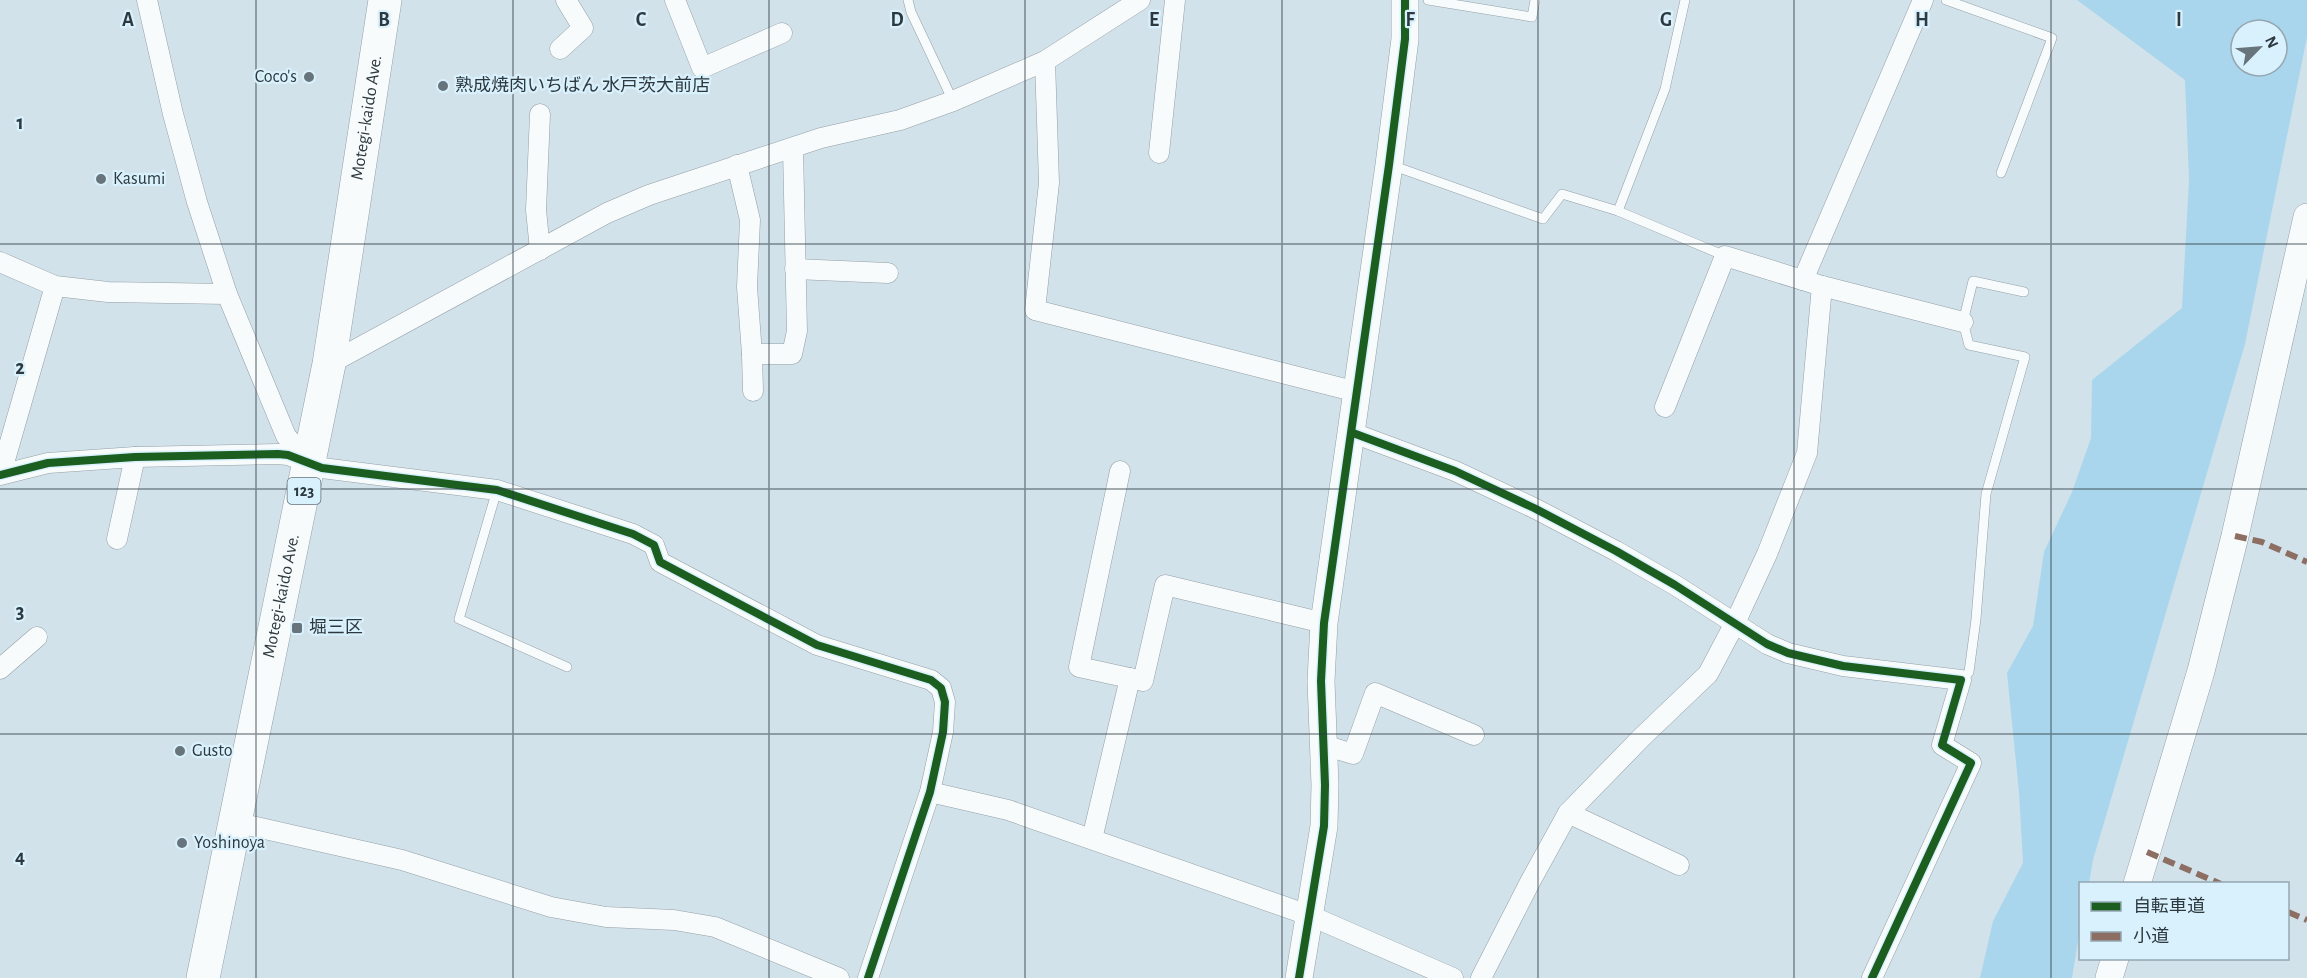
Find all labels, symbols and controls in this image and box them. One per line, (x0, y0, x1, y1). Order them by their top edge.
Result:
text: A (122, 10, 134, 30)
text: B (378, 10, 390, 30)
text: C (636, 10, 647, 30)
text: D (890, 10, 904, 30)
text: E (1149, 10, 1159, 30)
text: F (1405, 10, 1415, 30)
text: G (1660, 10, 1672, 30)
text: H (1915, 10, 1929, 30)
text: I (2176, 10, 2182, 30)
north arrow (2229, 18, 2289, 78)
text: N (2262, 34, 2281, 51)
street label: Motegi-kaido Ave. (348, 54, 385, 181)
place label: Coco's (255, 68, 297, 86)
marker: Coco's (302, 70, 316, 84)
place label: 熟成焼肉いちばん 水戸茨大前店 (455, 75, 710, 95)
marker: 熟成焼肉いちばん 水戸茨大前店 (436, 79, 450, 93)
text: 1 (16, 113, 24, 133)
place label: Kasumi (113, 170, 165, 188)
marker: Kasumi (94, 172, 108, 186)
text: 2 (15, 358, 25, 378)
road number: 123 (288, 478, 320, 504)
street label: Motegi-kaido Ave. (260, 532, 303, 659)
text: 3 (16, 602, 24, 622)
place label: 堀三区 (309, 618, 363, 637)
marker: 堀三区 (290, 621, 304, 635)
place label: Gusto (192, 742, 233, 760)
marker: Gusto (173, 744, 187, 758)
place label: Yoshinoya (194, 834, 265, 852)
marker: Yoshinoya (175, 836, 189, 850)
text: 4 (15, 847, 25, 867)
legend (2079, 882, 2289, 960)
text: 自転車道 (2133, 896, 2205, 916)
text: 小道 (2133, 926, 2169, 946)

